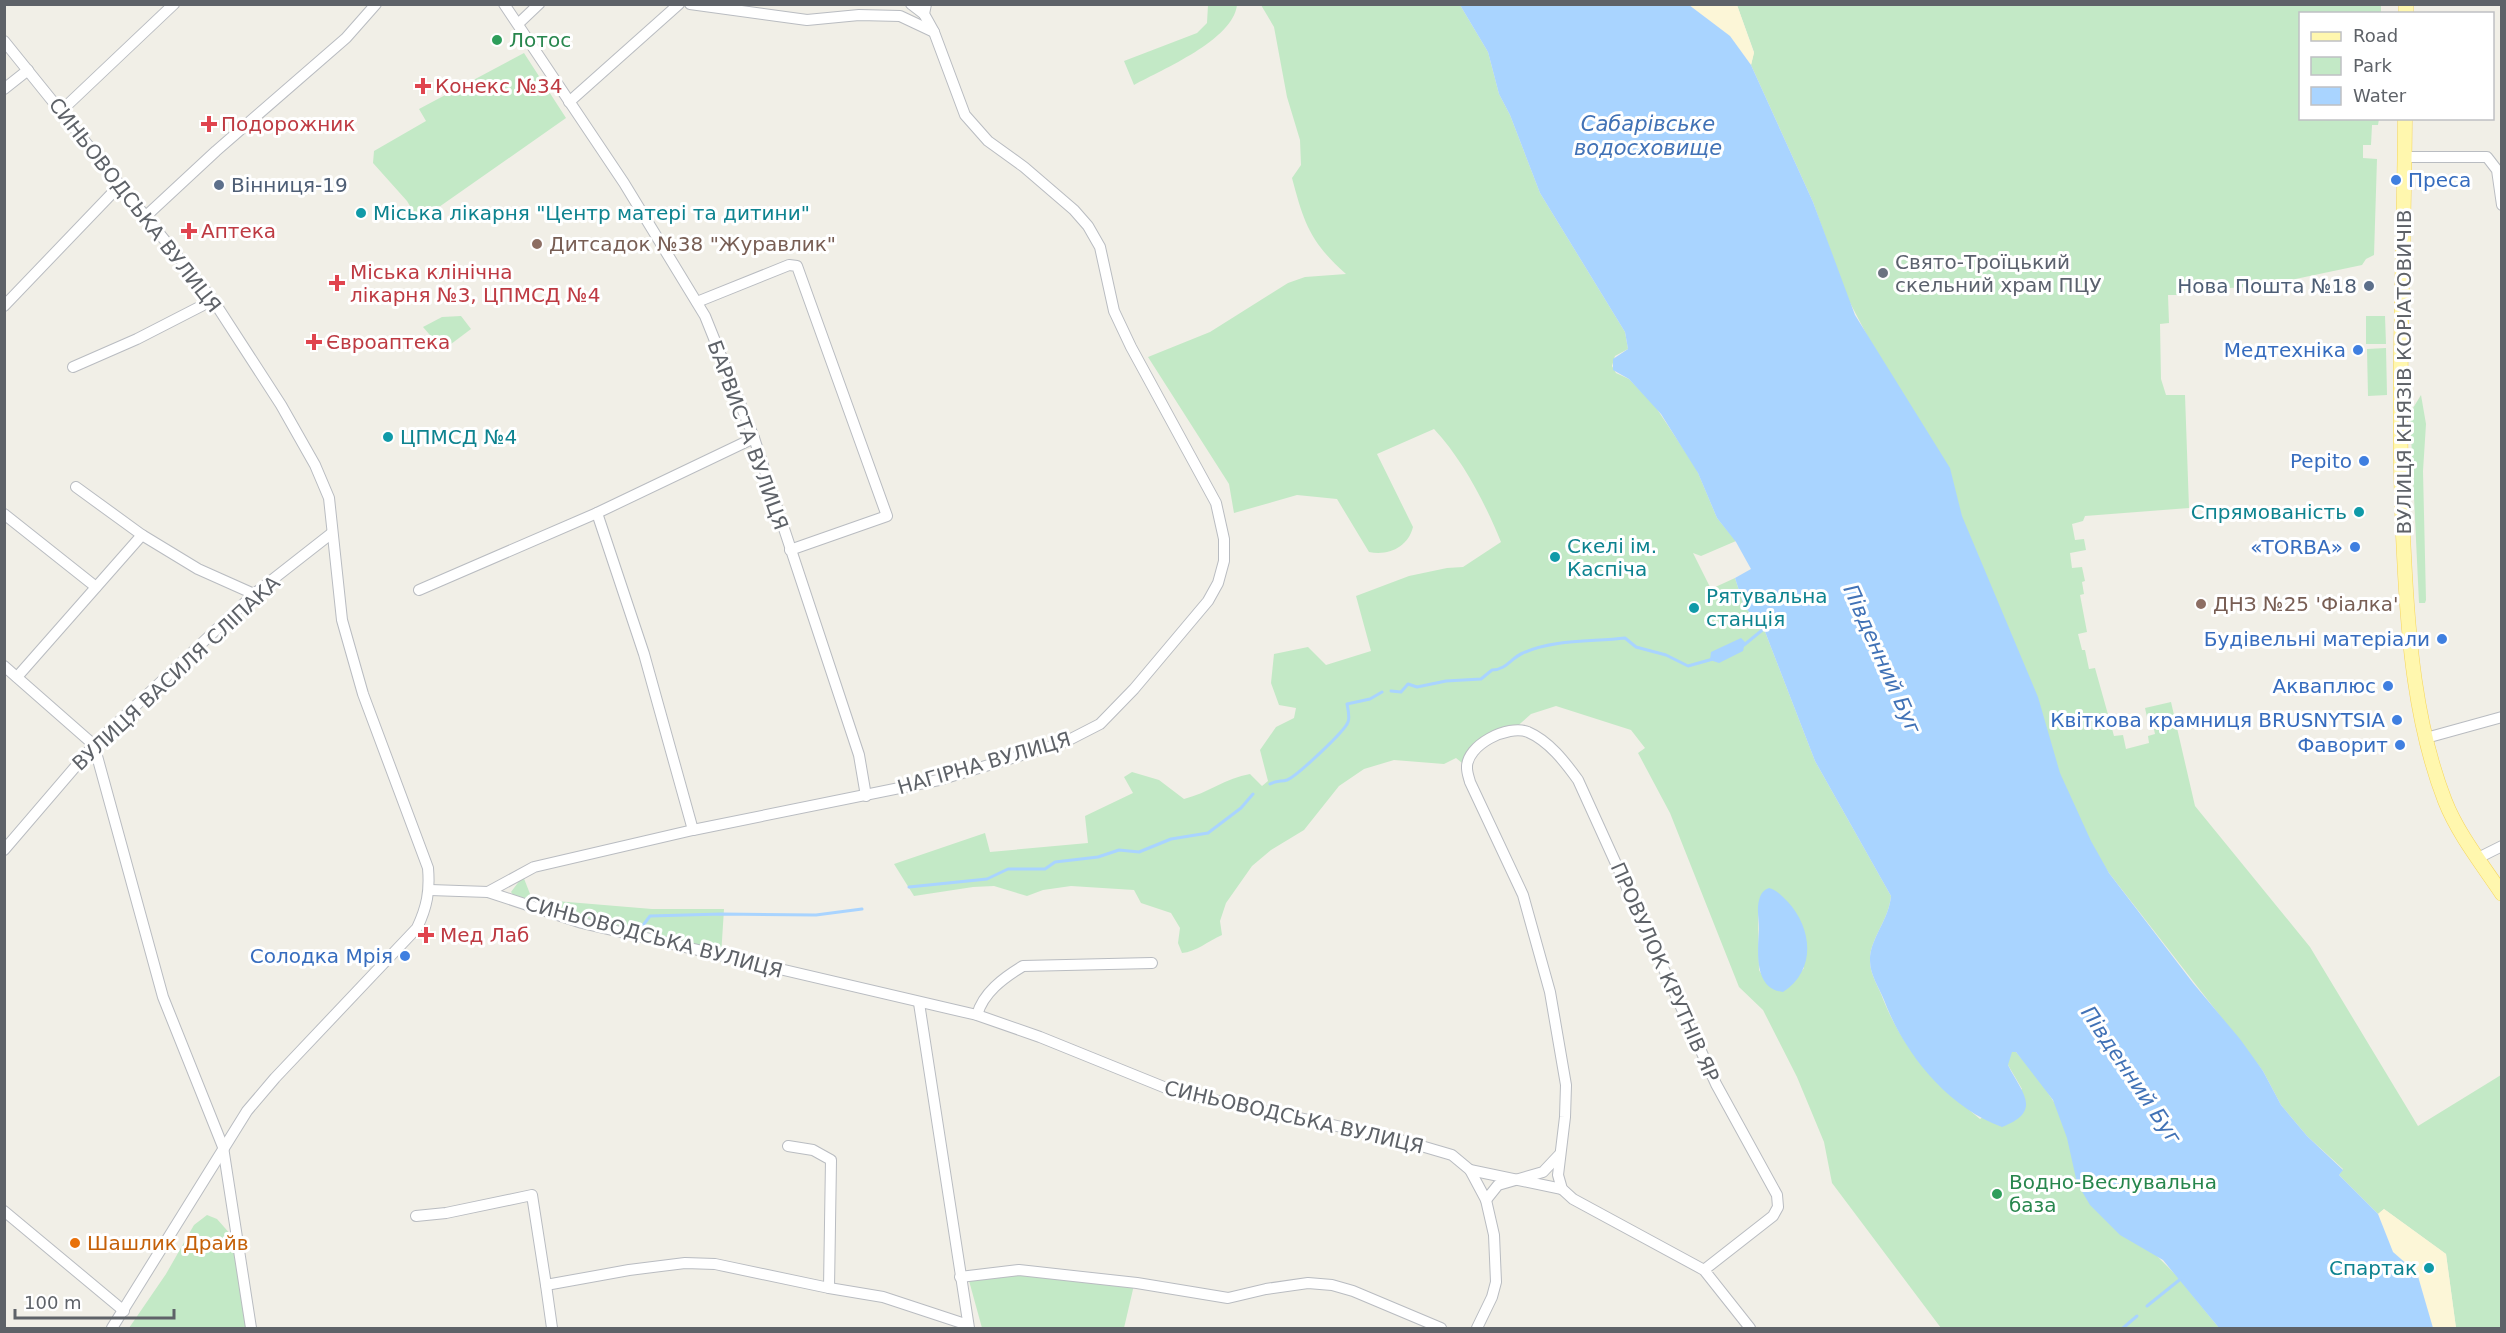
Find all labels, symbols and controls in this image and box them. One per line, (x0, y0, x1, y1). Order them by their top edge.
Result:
legend (2299, 12, 2494, 120)
text: Road (2353, 25, 2398, 46)
place label: Лотос (509, 28, 571, 52)
marker: Лотос (490, 33, 504, 47)
text: Park (2353, 55, 2392, 76)
place label: Конекс №34 (435, 74, 563, 98)
marker: Конекс №34 (416, 79, 430, 93)
text: Water (2353, 85, 2407, 106)
street label: СИНЬОВОДСЬКА ВУЛИЦЯ (44, 93, 226, 317)
place label: Подорожник (221, 112, 355, 136)
water label: Сабарівське водосховище (1574, 112, 1722, 160)
marker: Подорожник (202, 117, 216, 131)
place label: Преса (2408, 168, 2471, 192)
place label: Вінниця-19 (231, 173, 348, 197)
marker: Преса (2389, 173, 2403, 187)
marker: Вінниця-19 (212, 178, 226, 192)
place label: Міська лікарня "Центр матері та дитини" (373, 201, 810, 225)
marker: Міська лікарня "Центр матері та дитини" (354, 206, 368, 220)
street label: ВУЛИЦЯ КНЯЗІВ КОРІАТОВИЧІВ (2392, 209, 2416, 535)
place label: Аптека (201, 219, 276, 243)
marker: Аптека (182, 224, 196, 238)
place label: Дитсадок №38 "Журавлик" (549, 232, 836, 256)
marker: Дитсадок №38 "Журавлик" (530, 237, 544, 251)
place label: Свято-Троїцький скельний храм ПЦУ (1895, 250, 2101, 297)
place label: Міська клінічна лікарня №3, ЦПМСД №4 (350, 260, 600, 307)
marker: Свято-Троїцький скельний храм ПЦУ (1876, 266, 1890, 280)
marker: Міська клінічна лікарня №3, ЦПМСД №4 (328, 274, 346, 292)
place label: Нова Пошта №18 (2177, 274, 2357, 298)
marker: Нова Пошта №18 (2362, 279, 2376, 293)
place label: Євроаптека (326, 330, 450, 354)
marker: Євроаптека (307, 335, 321, 349)
street label: БАРВИСТА ВУЛИЦЯ (703, 337, 793, 533)
place label: Медтехніка (2224, 338, 2346, 362)
marker: Медтехніка (2351, 343, 2365, 357)
place label: ЦПМСД №4 (400, 425, 517, 449)
marker: ЦПМСД №4 (381, 430, 395, 444)
place label: Pepito (2290, 449, 2352, 473)
marker: Pepito (2357, 454, 2371, 468)
place label: Спрямованість (2191, 500, 2347, 524)
marker: Спрямованість (2352, 505, 2366, 519)
place label: Скелі ім. Каспіча (1567, 534, 1657, 581)
place label: «TORBA» (2250, 535, 2343, 559)
marker: «TORBA» (2348, 540, 2362, 554)
marker: Скелі ім. Каспіча (1548, 550, 1562, 564)
street label: ВУЛИЦЯ ВАСИЛЯ СЛІПАКА (67, 570, 285, 775)
water label: Південний Буг (1838, 581, 1926, 738)
place label: Рятувальна станція (1706, 584, 1828, 631)
place label: ДНЗ №25 'Фіалка' (2213, 592, 2399, 616)
marker: ДНЗ №25 'Фіалка' (2194, 597, 2208, 611)
marker: Рятувальна станція (1687, 601, 1701, 615)
place label: Будівельні матеріали (2204, 627, 2430, 651)
marker: Будівельні матеріали (2435, 632, 2449, 646)
place label: Акваплюс (2273, 674, 2376, 698)
marker: Акваплюс (2381, 679, 2395, 693)
place label: Квіткова крамниця BRUSNYTSIA (2050, 708, 2385, 732)
marker: Квіткова крамниця BRUSNYTSIA (2390, 713, 2404, 727)
street label: НАГІРНА ВУЛИЦЯ (895, 727, 1073, 799)
place label: Фаворит (2297, 733, 2388, 757)
marker: Фаворит (2393, 738, 2407, 752)
street label: ПРОВУЛОК КРУТНІВ ЯР (1606, 859, 1724, 1085)
street label: СИНЬОВОДСЬКА ВУЛИЦЯ (523, 891, 785, 983)
place label: Мед Лаб (440, 923, 529, 947)
marker: Мед Лаб (417, 926, 435, 944)
place label: Солодка Мрія (250, 944, 393, 968)
marker: Солодка Мрія (398, 949, 412, 963)
water label: Південний Буг (2076, 1002, 2186, 1149)
street label: СИНЬОВОДСЬКА ВУЛИЦЯ (1162, 1075, 1426, 1159)
place label: Водно-Веслувальна база (2009, 1170, 2217, 1217)
marker: Водно-Веслувальна база (1990, 1187, 2004, 1201)
place label: Шашлик Драйв (87, 1231, 249, 1255)
marker: Шашлик Драйв (68, 1236, 82, 1250)
place label: Спартак (2329, 1256, 2417, 1280)
marker: Спартак (2422, 1261, 2436, 1275)
scale bar (15, 1282, 174, 1320)
text: 100 m (24, 1292, 82, 1313)

